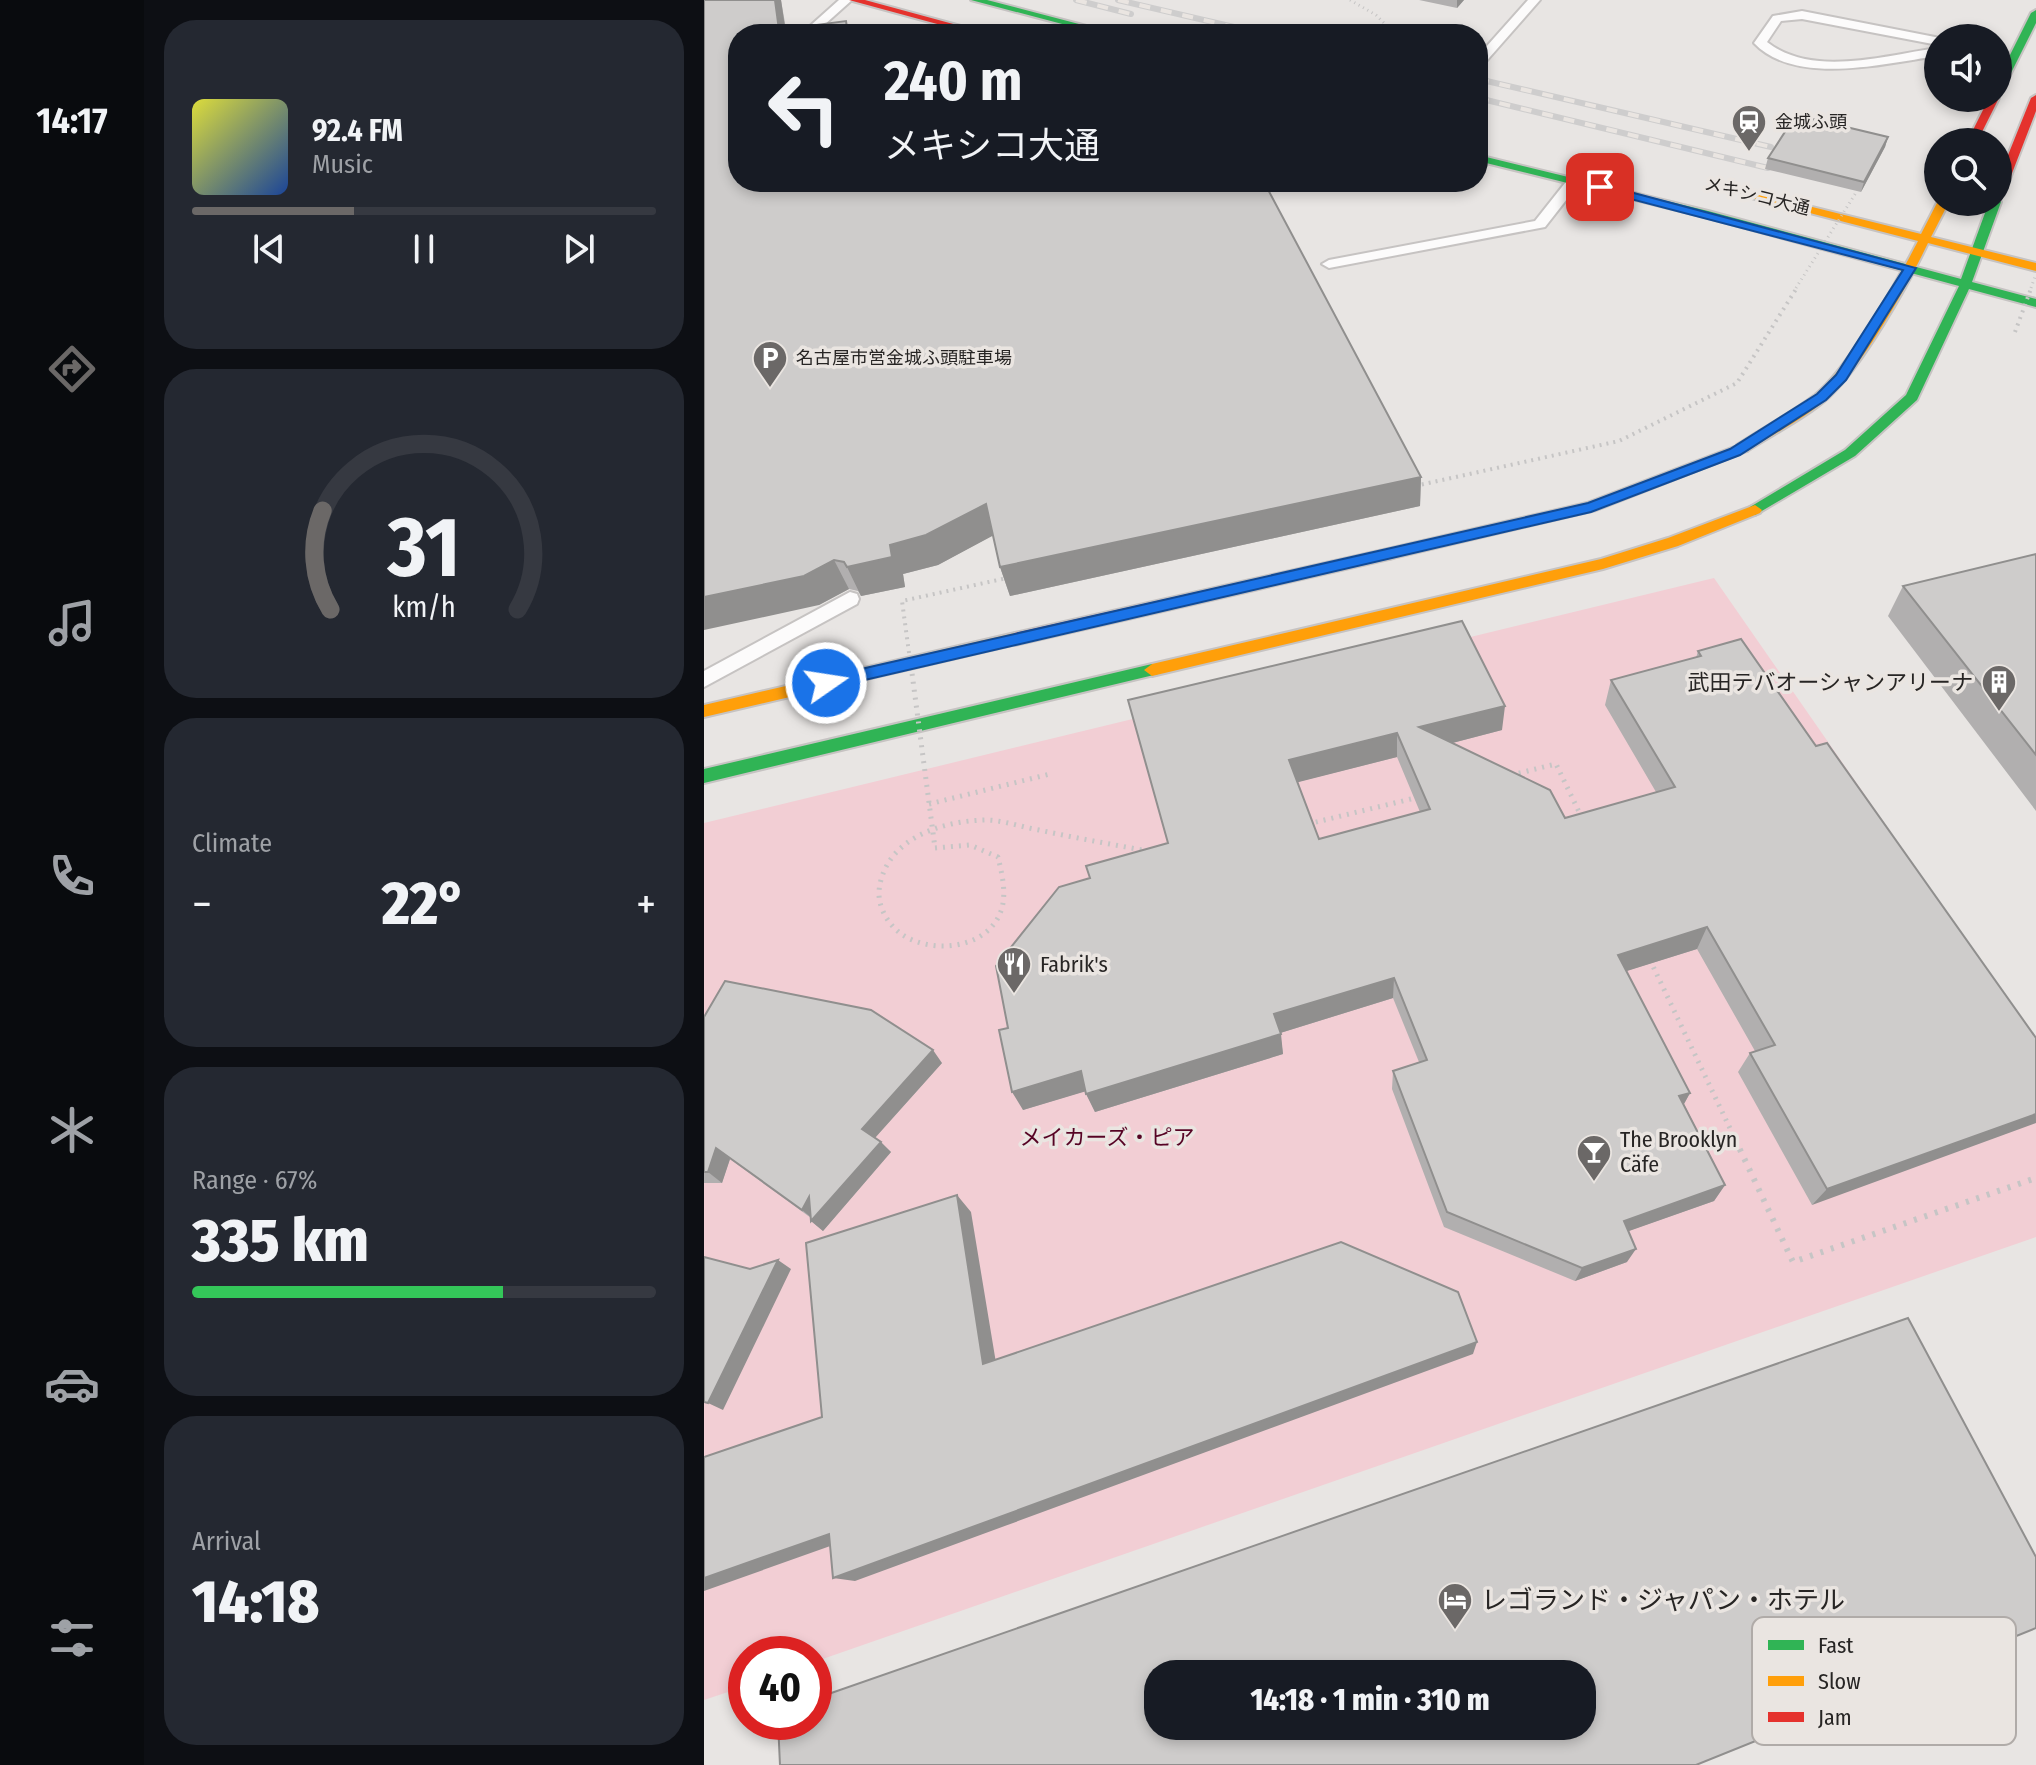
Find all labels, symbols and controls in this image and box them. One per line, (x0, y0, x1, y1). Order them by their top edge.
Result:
map controls (1924, 24, 2012, 216)
button: sound (1924, 24, 2012, 112)
text: 240 m (884, 48, 1023, 115)
icon: left (752, 56, 856, 160)
text: 14:17 (36, 99, 108, 143)
station icon: 金城ふ頭 (1730, 103, 1768, 153)
place label: 金城ふ頭 (1775, 111, 1847, 133)
text: 92.4 FM (312, 113, 403, 149)
text: メキシコ大通 (884, 124, 1100, 168)
button: search (1924, 128, 2012, 216)
text: Music (312, 149, 373, 180)
pin (1566, 153, 1634, 221)
icon: arrive (1578, 165, 1622, 209)
street label: メキシコ大通 (1702, 172, 1812, 220)
icon: previous (247, 227, 291, 271)
icon: pause (402, 227, 446, 271)
icon: next (557, 227, 601, 271)
parking icon: 名古屋市営金城ふ頭駐車場 (751, 339, 789, 389)
icon: directions (44, 341, 100, 397)
place label: 名古屋市営金城ふ頭駐車場 (796, 347, 1012, 369)
text: 31 (387, 497, 460, 597)
text: km/h (392, 590, 456, 625)
icon: music (44, 595, 100, 651)
position arrow (784, 641, 868, 725)
building icon: 武田テバオーシャンアリーナ (1980, 663, 2018, 713)
place label: 武田テバオーシャンアリーナ (1687, 669, 1973, 696)
text: Climate (192, 828, 272, 859)
icon: phone (44, 848, 100, 904)
text: 22° (382, 868, 466, 940)
text: − (192, 878, 212, 931)
text: + (636, 878, 656, 931)
restaurant icon: Fabrik's (995, 945, 1033, 995)
place label: Fabrik's (1040, 951, 1108, 978)
icon: climate (44, 1102, 100, 1158)
park label: メイカーズ・ピア (1020, 1124, 1194, 1151)
place label: The Brooklyn Cäfe (1620, 1126, 1737, 1178)
bar icon: The Brooklyn Cäfe (1575, 1133, 1613, 1183)
text: Range · 67% (192, 1165, 317, 1196)
text: 335 km (192, 1205, 369, 1277)
icon: car (44, 1356, 100, 1412)
text: Arrival (192, 1526, 261, 1557)
text: 14:18 (192, 1566, 320, 1638)
hotel icon: レゴランド・ジャパン・ホテル (1436, 1581, 1474, 1631)
place label: レゴランド・ジャパン・ホテル (1481, 1585, 1845, 1616)
icon: filters (44, 1610, 100, 1666)
legend (1752, 1617, 2016, 1745)
text: Fast (1818, 1632, 1854, 1659)
speed limit sign: 40 (728, 1636, 832, 1740)
text: Slow (1818, 1668, 1861, 1695)
text: 14:18 · 1 min · 310 m (1250, 1682, 1490, 1718)
text: Jam (1818, 1704, 1852, 1731)

